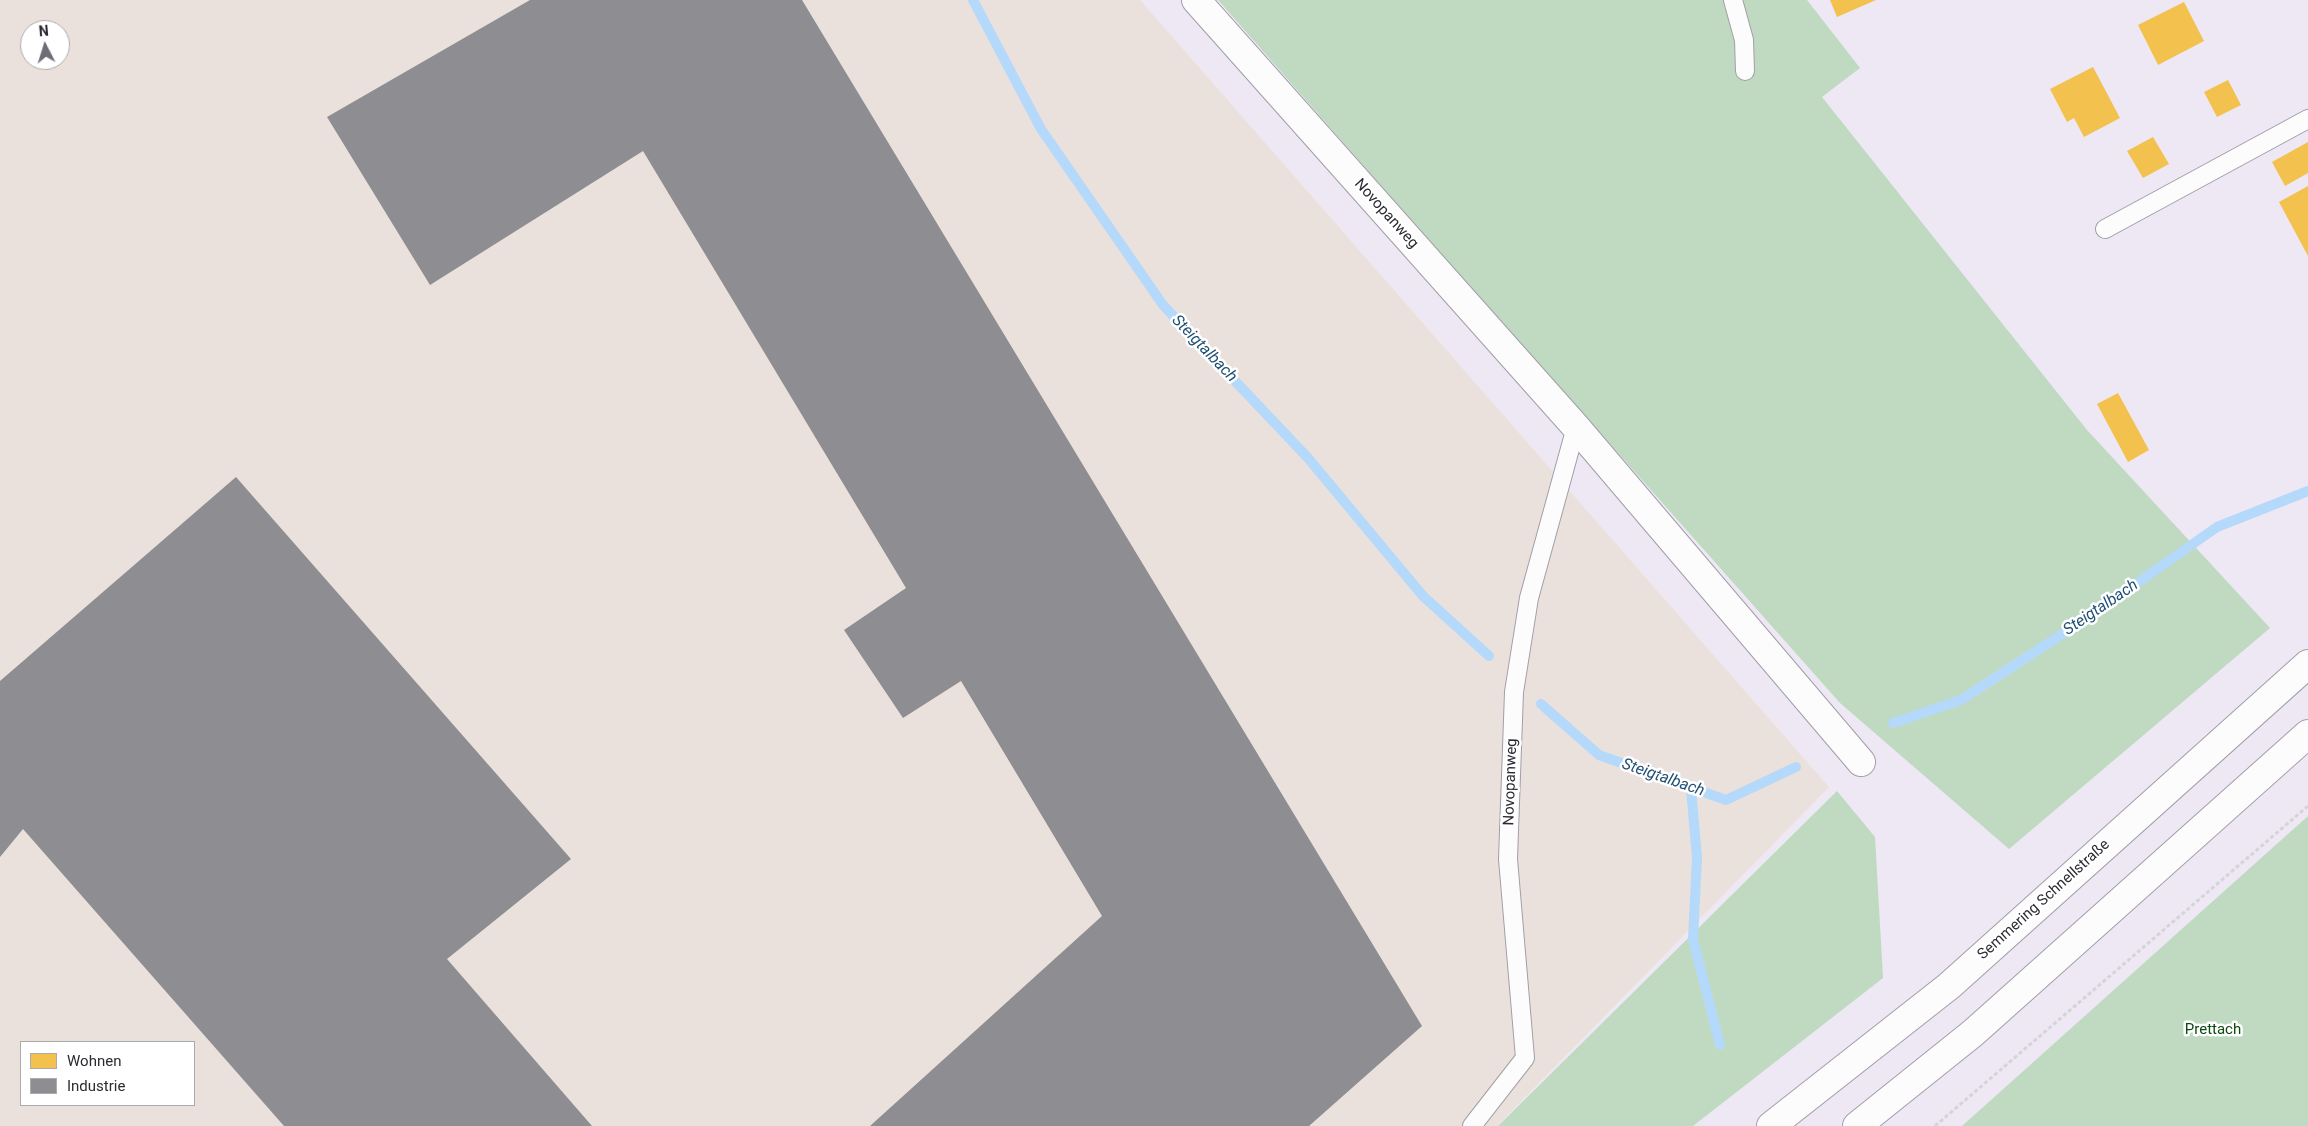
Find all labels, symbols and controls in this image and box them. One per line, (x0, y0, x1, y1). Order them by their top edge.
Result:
north arrow (20, 20, 70, 70)
text: N (38, 23, 49, 39)
street label: Novopanweg (1350, 176, 1422, 252)
water label: Steigtalbach (1167, 311, 1241, 387)
water label: Steigtalbach (2060, 576, 2142, 640)
street label: Novopanweg (1500, 738, 1522, 826)
water label: Steigtalbach (1619, 755, 1707, 801)
street label: Semmering Schnellstraße (1974, 836, 2114, 964)
park label: Prettach (2185, 1021, 2241, 1039)
legend (20, 1041, 195, 1106)
text: Wohnen (67, 1052, 121, 1070)
text: Industrie (67, 1077, 125, 1095)

